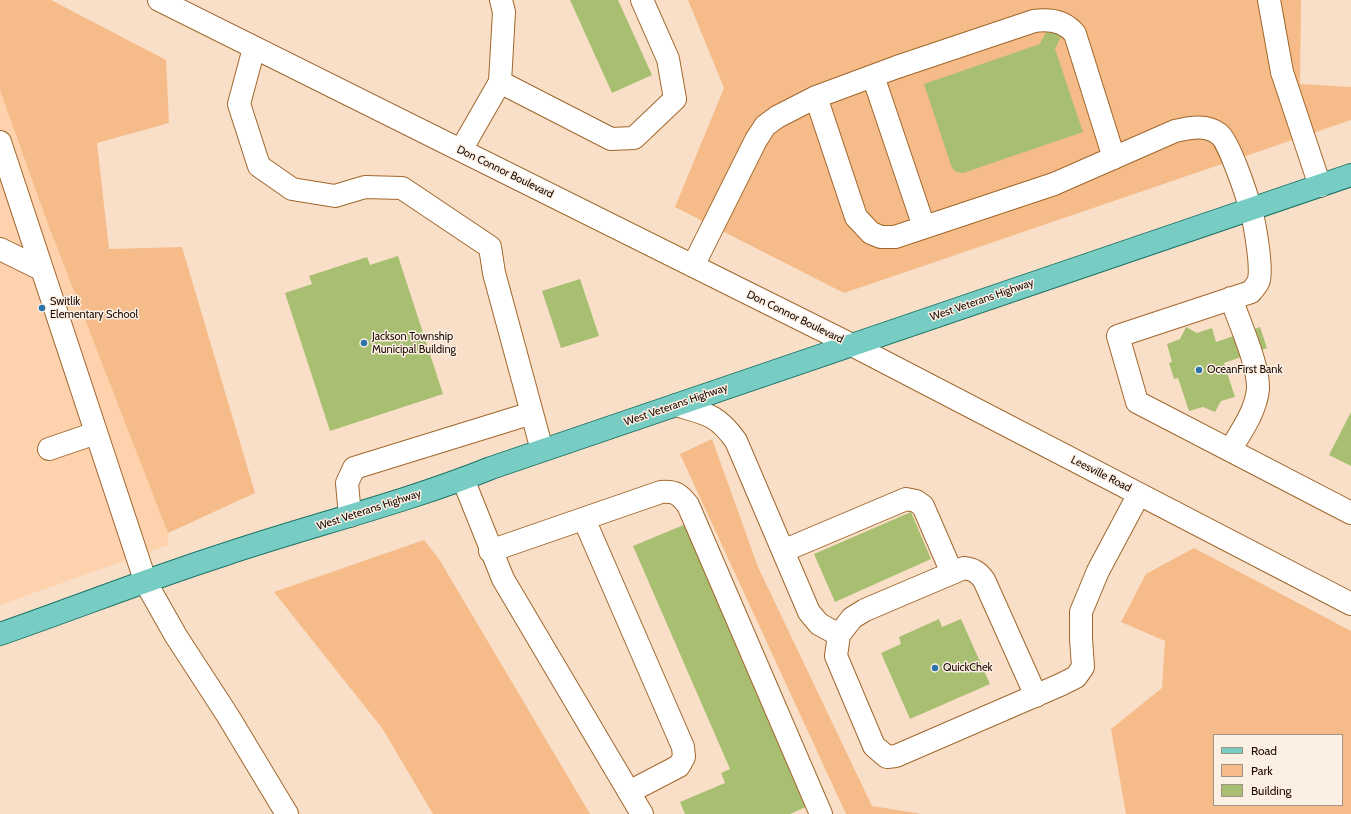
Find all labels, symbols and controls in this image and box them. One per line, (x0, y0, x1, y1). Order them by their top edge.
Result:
street label: Don Connor Boulevard (454, 143, 556, 201)
street label: West Veterans Highway (928, 276, 1036, 324)
street label: Don Connor Boulevard (744, 288, 846, 346)
place label: Switlik Elementary School (50, 295, 138, 321)
marker: Switlik Elementary School (37, 303, 47, 313)
place label: Jackson Township Municipal Building (372, 330, 456, 356)
marker: Jackson Township Municipal Building (359, 338, 369, 348)
place label: OceanFirst Bank (1207, 363, 1282, 377)
marker: OceanFirst Bank (1194, 365, 1204, 375)
street label: West Veterans Highway (622, 381, 730, 429)
street label: Leesville Road (1069, 453, 1133, 495)
street label: West Veterans Highway (315, 487, 423, 533)
place label: QuickChek (943, 661, 992, 675)
marker: QuickChek (930, 663, 940, 673)
legend (1213, 734, 1343, 806)
text: Road (1251, 743, 1277, 758)
text: Park (1251, 763, 1273, 778)
text: Building (1251, 783, 1292, 798)

